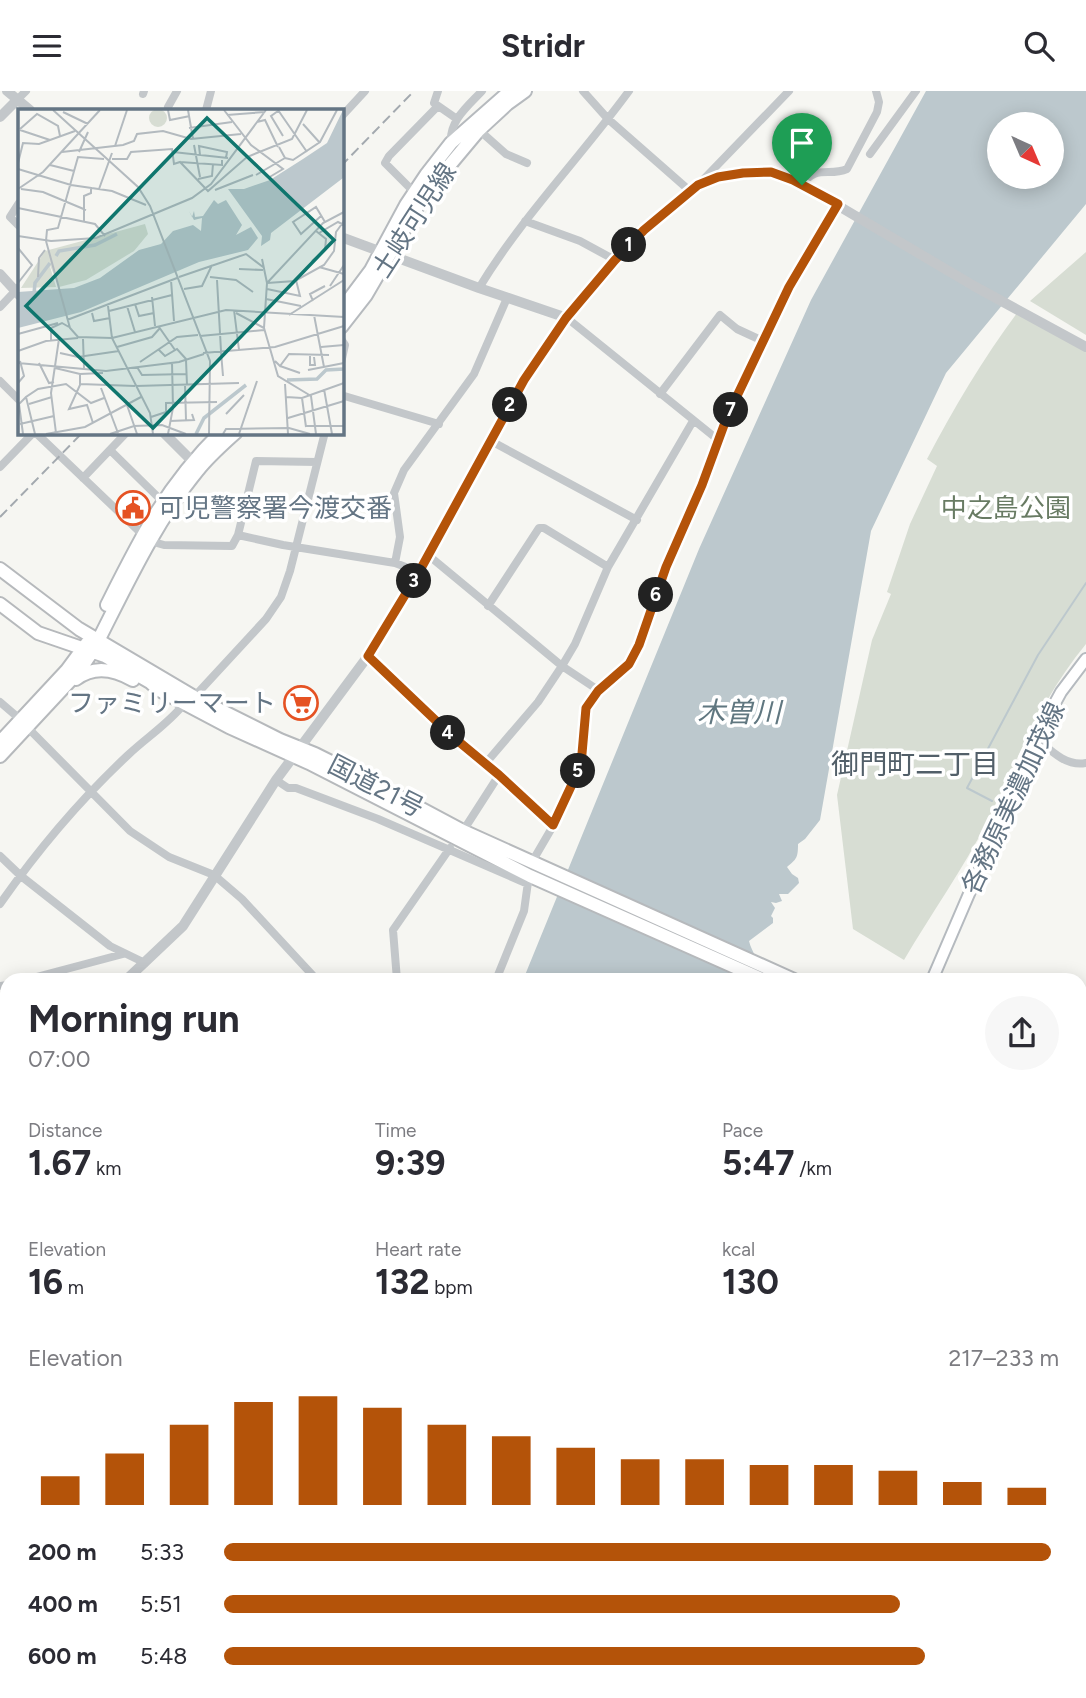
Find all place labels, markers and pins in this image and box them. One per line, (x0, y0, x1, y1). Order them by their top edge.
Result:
pin (772, 113, 832, 185)
pin: 1 (612, 227, 646, 263)
pin: 2 (492, 387, 528, 423)
pin: 7 (714, 393, 748, 427)
public building icon: 可児警察署今渡交番 (114, 489, 152, 527)
place label: 可児警察署今渡交番 (158, 492, 392, 524)
pin: 3 (396, 563, 432, 599)
pin: 6 (638, 577, 674, 613)
supermarket icon: ファミリーマート (282, 684, 320, 722)
place label: ファミリーマート (68, 687, 276, 719)
pin: 4 (430, 715, 466, 751)
pin: 5 (560, 753, 596, 789)

